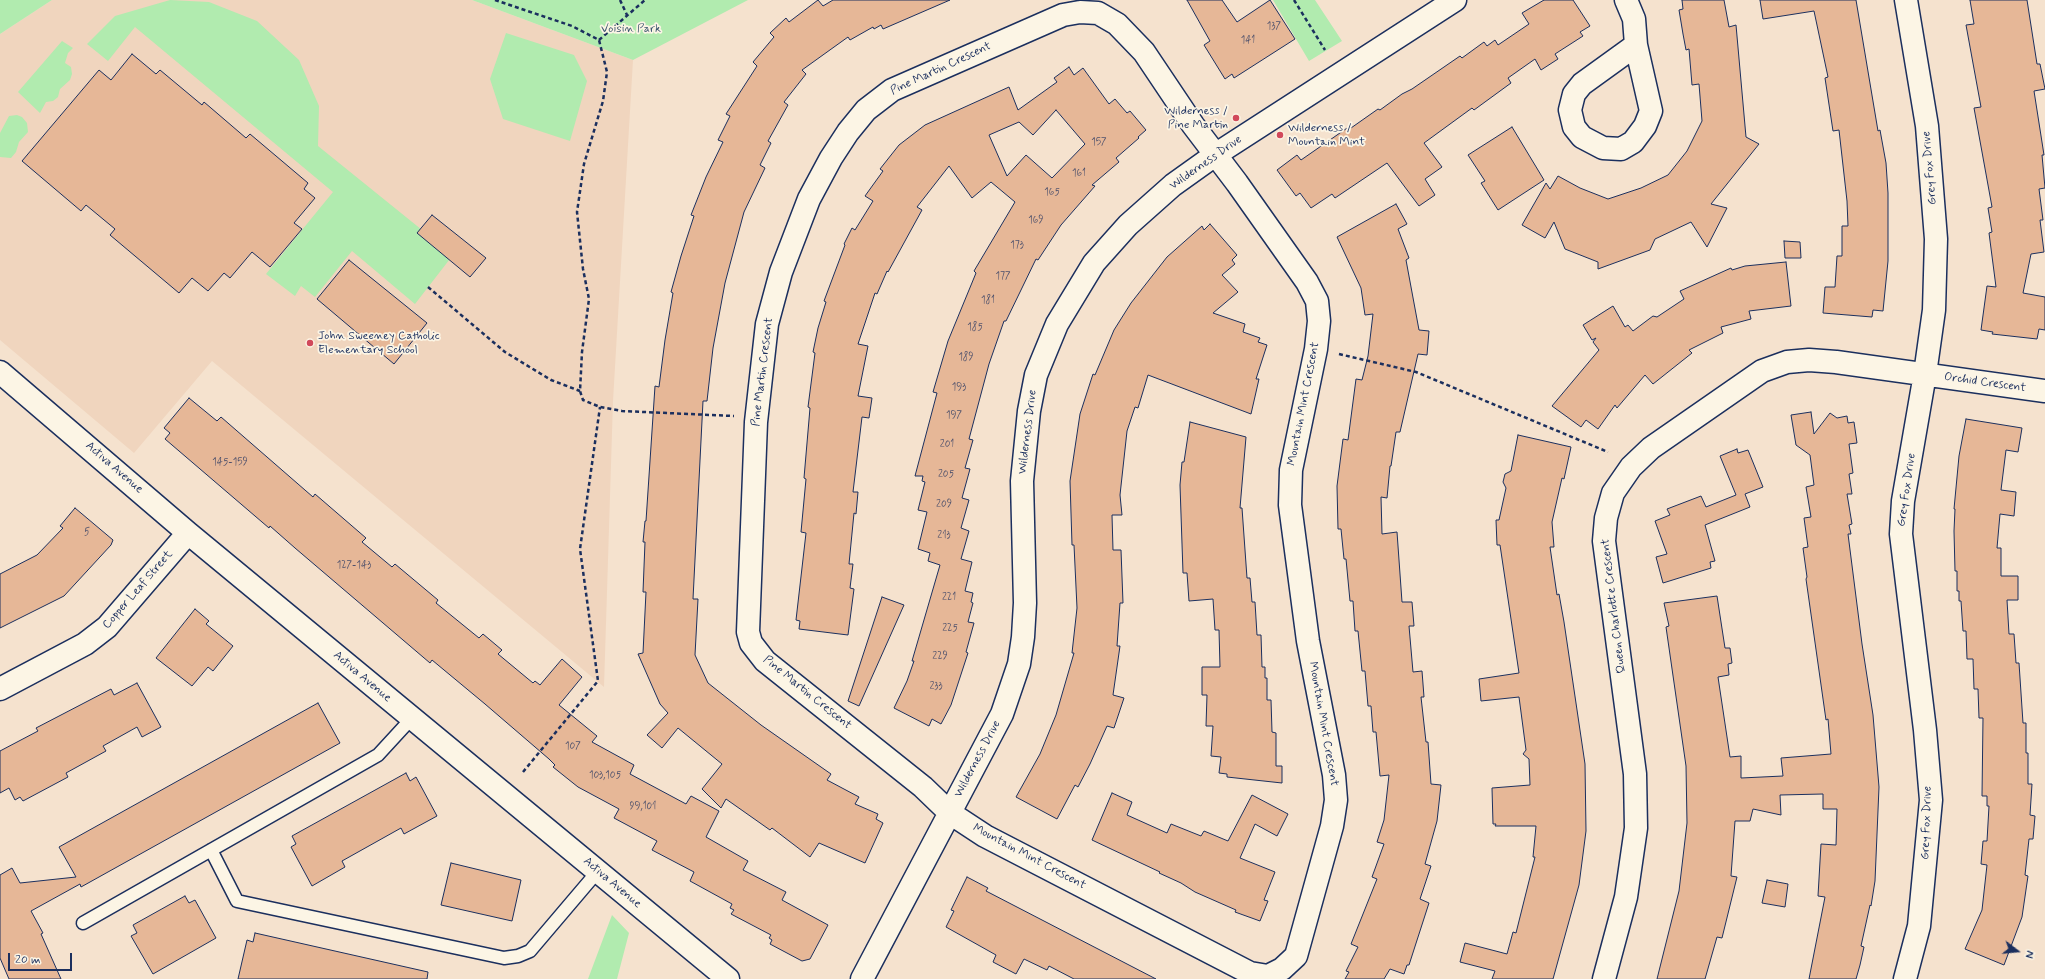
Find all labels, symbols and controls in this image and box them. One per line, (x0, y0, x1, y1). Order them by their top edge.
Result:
house number: 137 (1267, 21, 1281, 33)
park label: Voisin Park (601, 22, 661, 36)
house number: 141 (1241, 35, 1255, 47)
street label: Pine Martin Crescent (888, 39, 994, 99)
place label: Wilderness / Pine Martin (1164, 104, 1228, 132)
marker: Wilderness / Pine Martin (1231, 113, 1241, 123)
place label: Wilderness / Mountain Mint (1288, 121, 1365, 149)
marker: Wilderness / Mountain Mint (1275, 130, 1285, 140)
street label: Grey Fox Drive (1920, 130, 1940, 206)
street label: Wilderness Drive (1167, 133, 1245, 193)
house number: 157 (1091, 137, 1107, 149)
house number: 161 (1072, 168, 1086, 180)
house number: 165 (1044, 187, 1060, 199)
house number: 169 (1028, 215, 1044, 227)
house number: 173 (1010, 240, 1024, 252)
house number: 177 (995, 271, 1011, 283)
house number: 181 (981, 295, 995, 307)
street label: Pine Martin Crescent (749, 317, 777, 427)
house number: 185 (967, 322, 983, 334)
place label: John Sweeney Catholic Elementary School (318, 329, 440, 357)
marker: John Sweeney Catholic Elementary School (305, 338, 315, 348)
street label: Mountain Mint Crescent (1285, 341, 1323, 467)
house number: 189 (958, 352, 974, 364)
street label: Orchid Crescent (1943, 370, 2027, 396)
house number: 193 (952, 382, 966, 394)
street label: Wilderness Drive (1016, 389, 1040, 475)
house number: 197 (946, 410, 962, 422)
street label: Activa Avenue (82, 439, 146, 497)
house number: 201 (940, 439, 954, 451)
street label: Grey Fox Drive (1895, 452, 1919, 528)
house number: 145-159 (212, 457, 248, 469)
house number: 205 (938, 469, 954, 481)
house number: 209 (936, 499, 952, 511)
house number: 5 (84, 527, 90, 539)
house number: 213 (937, 530, 951, 542)
street label: Queen Charlotte Crescent (1599, 538, 1629, 674)
street label: Copper Leaf Street (100, 548, 176, 632)
house number: 127-143 (337, 560, 371, 572)
house number: 221 (942, 592, 956, 604)
house number: 225 (942, 623, 958, 635)
street label: Activa Avenue (330, 648, 394, 706)
house number: 229 (932, 651, 948, 663)
street label: Pine Martin Crescent (760, 653, 854, 733)
street label: Mountain Mint Crescent (1305, 661, 1341, 787)
house number: 233 (929, 681, 943, 693)
street label: Wilderness Drive (952, 718, 1004, 800)
house number: 107 (565, 741, 581, 753)
house number: 103,105 (589, 770, 621, 782)
street label: Grey Fox Drive (1919, 786, 1935, 860)
house number: 99,101 (630, 801, 656, 813)
street label: Mountain Mint Crescent (970, 821, 1088, 893)
street label: Activa Avenue (580, 854, 644, 912)
north arrow (1997, 931, 2037, 971)
scale bar (10, 945, 74, 971)
text: N (2021, 949, 2036, 960)
text: 20 m (15, 952, 41, 968)

